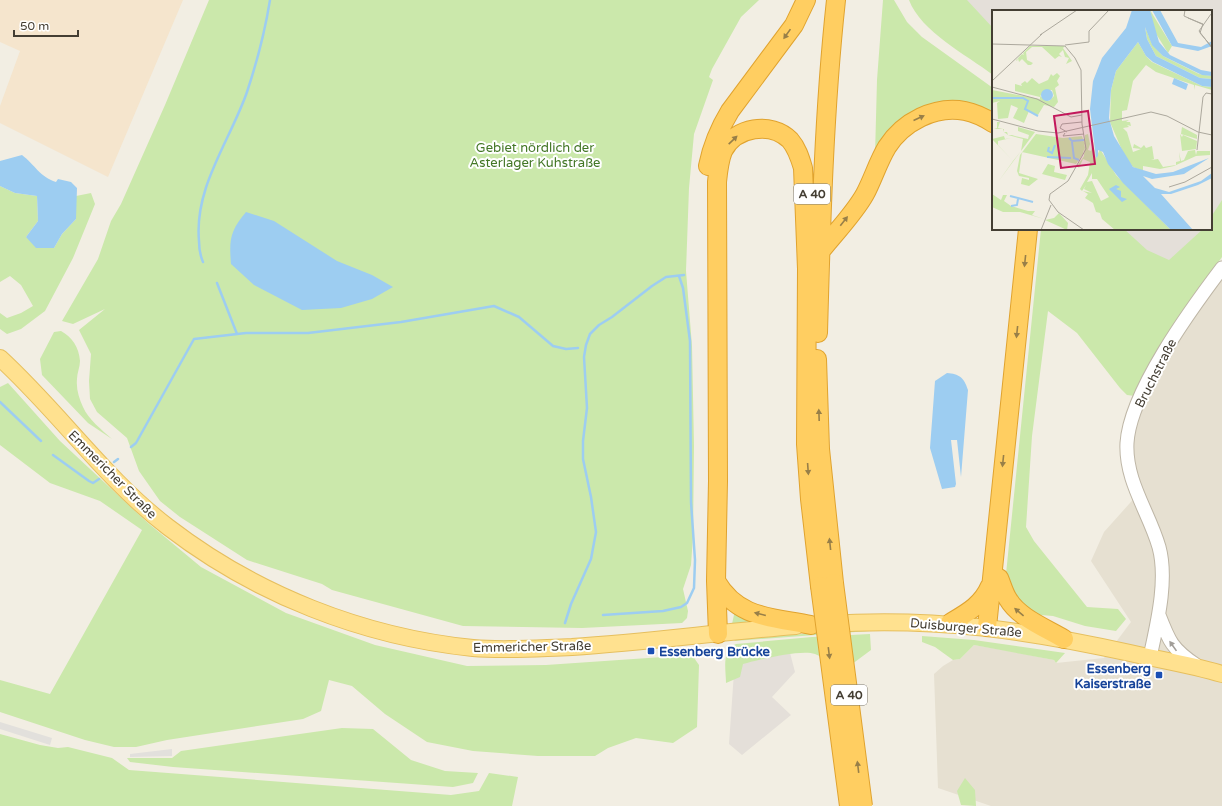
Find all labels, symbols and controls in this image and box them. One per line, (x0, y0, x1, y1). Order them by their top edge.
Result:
inset map (992, 10, 1212, 230)
scale bar (14, 12, 78, 38)
text: 50 m (20, 19, 49, 33)
one-way arrow (783, 29, 791, 40)
one-way arrow (914, 115, 925, 121)
one-way arrow (728, 136, 738, 145)
park label: Gebiet nördlich der Asterlager Kuhstraße (470, 140, 600, 171)
road number: A 40 (794, 184, 830, 204)
one-way arrow (840, 216, 849, 227)
one-way arrow (1021, 255, 1028, 267)
one-way arrow (1014, 326, 1020, 338)
street label: Bruchstraße (1132, 336, 1180, 411)
one-way arrow (815, 409, 822, 421)
street label: Emmericher Straße (65, 427, 160, 522)
one-way arrow (1000, 455, 1007, 467)
one-way arrow (804, 463, 811, 475)
one-way arrow (827, 538, 833, 550)
one-way arrow (1014, 607, 1024, 616)
one-way arrow (753, 611, 766, 617)
street label: Duisburger Straße (909, 615, 1022, 641)
street label: Emmericher Straße (473, 638, 591, 656)
one-way arrow (1169, 641, 1177, 651)
place label: Essenberg Brücke (659, 644, 771, 660)
marker: Essenberg Brücke (646, 646, 656, 656)
one-way arrow (826, 646, 832, 659)
place label: Essenberg Kaiserstraße (1074, 661, 1152, 692)
marker: Essenberg Kaiserstraße (1154, 670, 1164, 680)
road number: A 40 (831, 685, 867, 705)
one-way arrow (855, 761, 861, 773)

